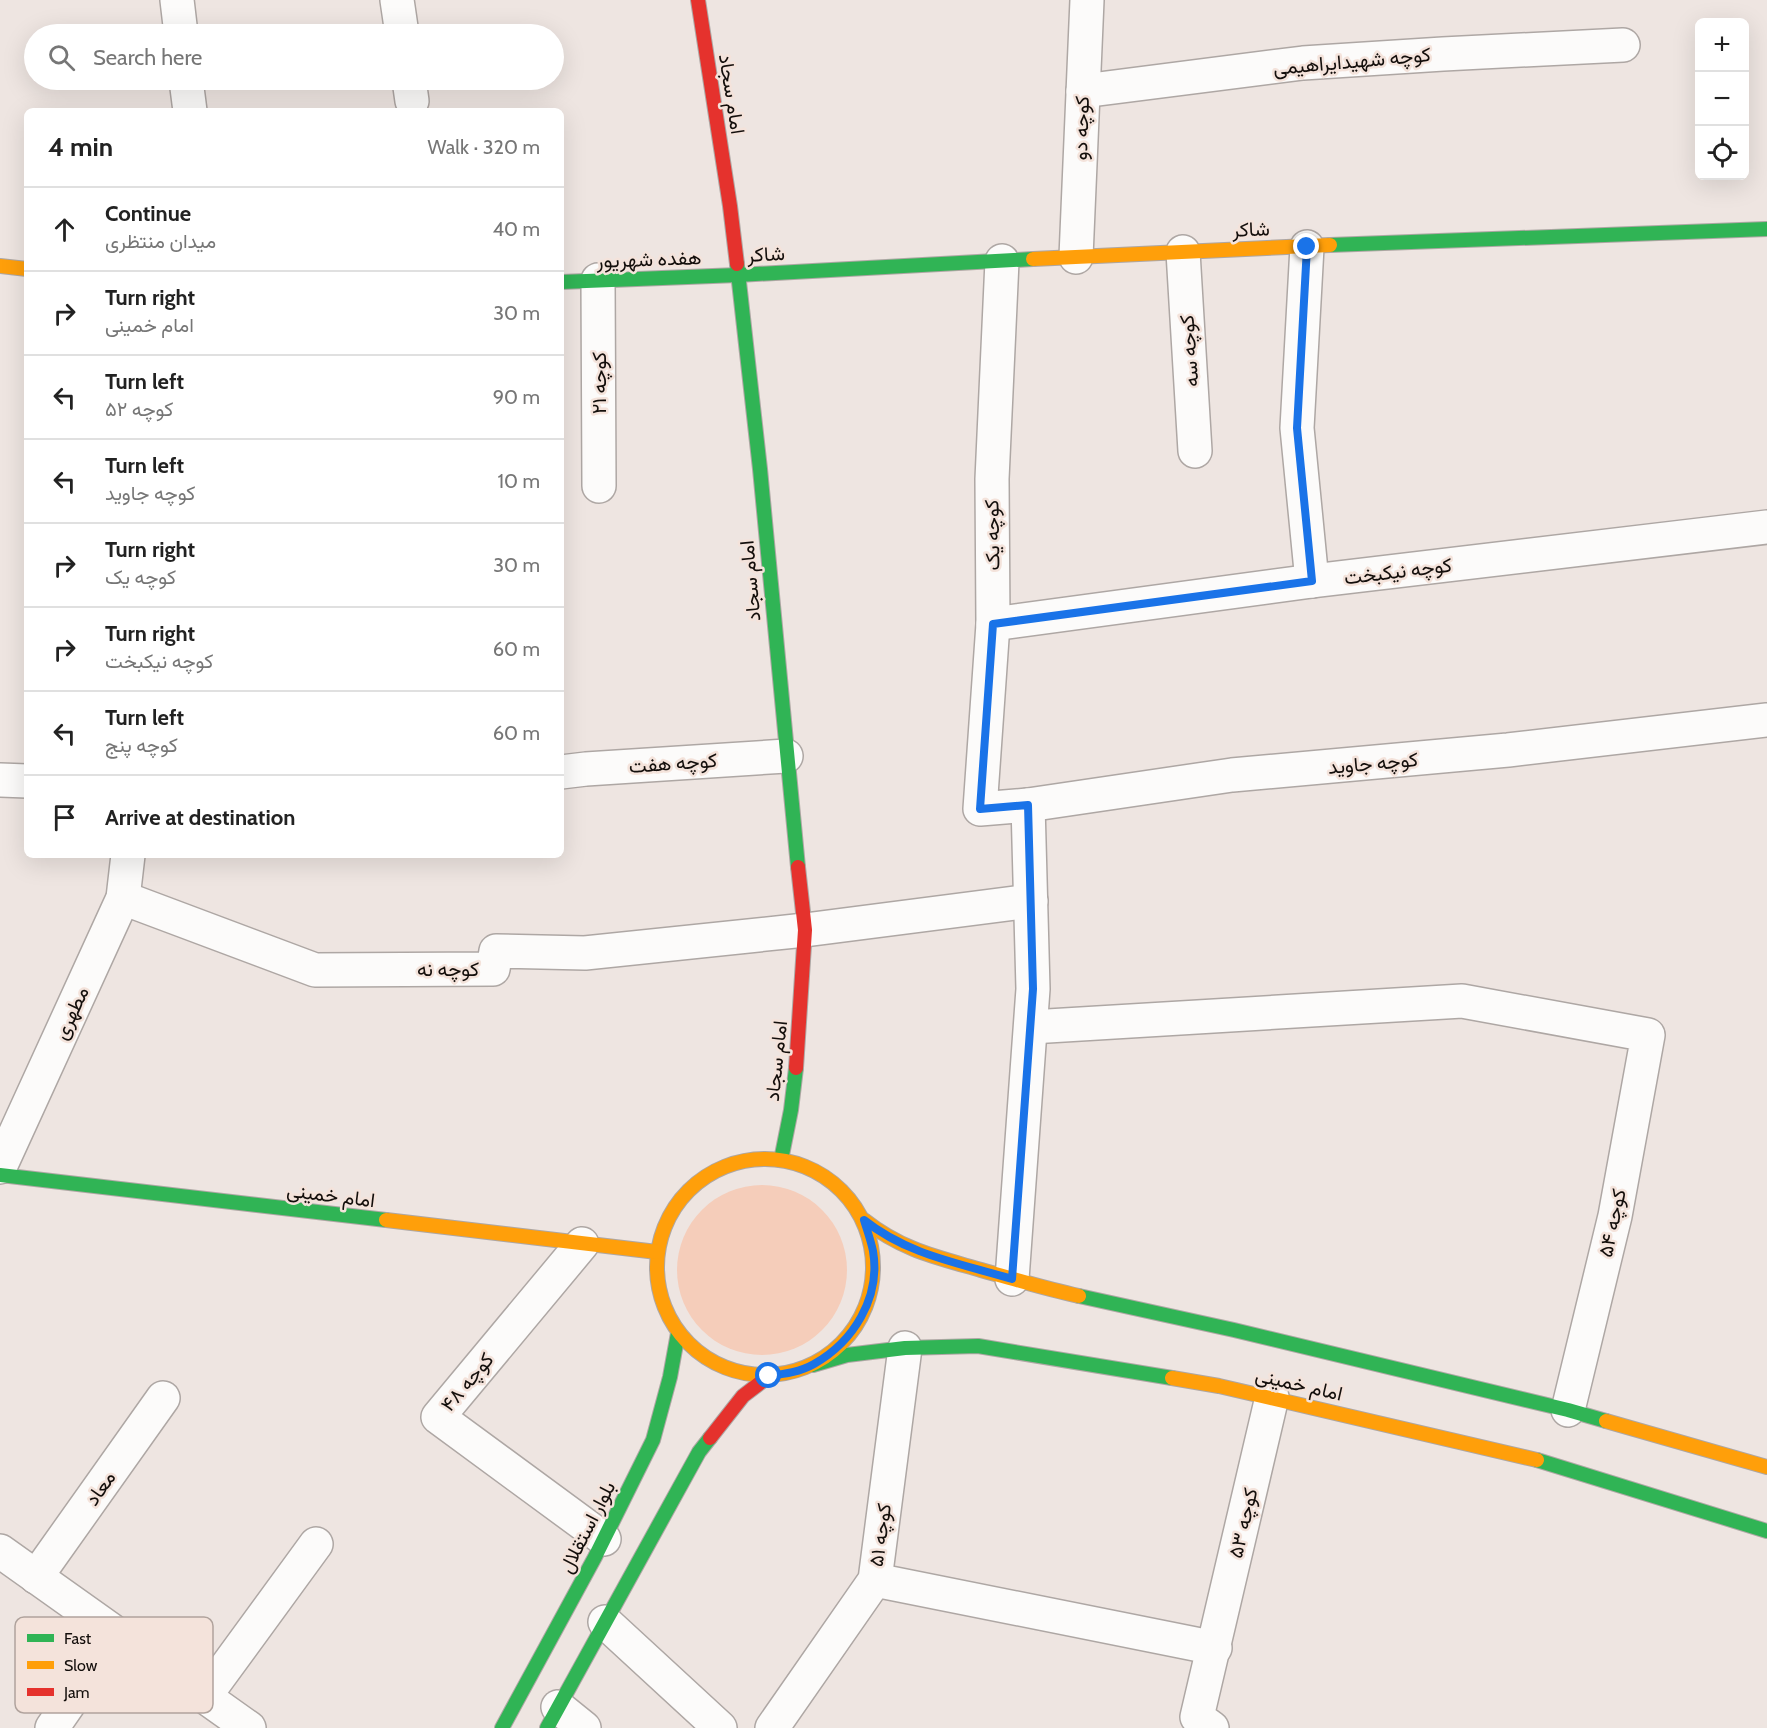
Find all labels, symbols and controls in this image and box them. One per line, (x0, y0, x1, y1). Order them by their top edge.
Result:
map controls (1695, 18, 1749, 180)
button: + (1695, 18, 1749, 72)
search box (24, 24, 564, 90)
icon: search (45, 41, 78, 74)
street label: کوچه شهیدایراهیمی (1272, 42, 1432, 82)
text: Search here (93, 44, 202, 71)
street label: امام سجاد (713, 52, 750, 136)
button: − (1695, 72, 1749, 126)
street label: کوچه دو (1068, 95, 1096, 161)
button: locate (1695, 126, 1749, 180)
text: 4 min (48, 131, 113, 163)
text: Walk · 320 m (428, 135, 540, 159)
text: Continue (105, 200, 191, 227)
icon: ahead (48, 213, 81, 246)
street label: شاکر (1231, 216, 1270, 243)
text: 40 m (492, 217, 540, 241)
text: میدان منتظری (105, 229, 216, 253)
route end (1293, 233, 1319, 259)
street label: شاکر (746, 241, 785, 268)
street label: هفده شهریور (595, 245, 702, 274)
text: Turn right (105, 284, 195, 311)
icon: right (48, 297, 81, 330)
text: 30 m (493, 301, 540, 325)
text: امام خمینی (105, 313, 194, 337)
street label: کوچه سه (1175, 314, 1205, 388)
street label: کوچه ۲۱ (587, 352, 613, 414)
text: Turn left (105, 368, 184, 395)
icon: left (48, 381, 81, 414)
text: 90 m (493, 385, 540, 409)
text: کوچه ۵۲ (105, 397, 173, 421)
text: Turn left (105, 452, 184, 479)
icon: left (48, 465, 81, 498)
text: 10 m (497, 469, 540, 493)
text: کوچه جاوید (105, 481, 195, 505)
street label: کوچه یک (979, 499, 1007, 571)
text: Turn right (105, 536, 195, 563)
street label: امام سجاد (735, 539, 766, 622)
icon: right (48, 549, 81, 582)
street label: کوچه نیکبخت (1343, 552, 1454, 591)
text: 30 m (493, 553, 540, 577)
text: کوچه یک (105, 565, 176, 589)
text: Turn right (105, 620, 195, 647)
icon: right (48, 633, 81, 666)
text: 60 m (493, 637, 540, 661)
text: کوچه نیکبخت (105, 649, 213, 673)
text: Turn left (105, 704, 184, 731)
icon: left (48, 717, 81, 750)
text: 60 m (493, 721, 540, 745)
text: کوچه پنج (105, 733, 178, 757)
street label: کوچه جاوید (1327, 747, 1419, 781)
street label: کوچه هفت (628, 748, 718, 780)
icon: arrive (48, 801, 81, 834)
text: Arrive at destination (105, 804, 295, 831)
street label: کوچه نه (417, 957, 479, 983)
street label: مطهری (48, 983, 95, 1044)
street label: امام سجاد (760, 1019, 793, 1103)
street label: امام خمینی (285, 1178, 377, 1213)
street label: کوچه ۵۴ (1593, 1187, 1633, 1260)
street label: کوچه ۴۸ (436, 1348, 500, 1418)
route start (755, 1362, 781, 1388)
street label: امام خمینی (1253, 1362, 1345, 1407)
street label: معاد (80, 1466, 120, 1510)
street label: بلوار استقلال (554, 1477, 621, 1577)
street label: کوچه ۵۳ (1223, 1486, 1265, 1561)
street label: کوچه ۵۱ (864, 1502, 898, 1568)
legend (15, 1617, 213, 1713)
text: Fast (64, 1629, 92, 1648)
text: Slow (64, 1656, 98, 1675)
text: Jam (63, 1683, 90, 1702)

